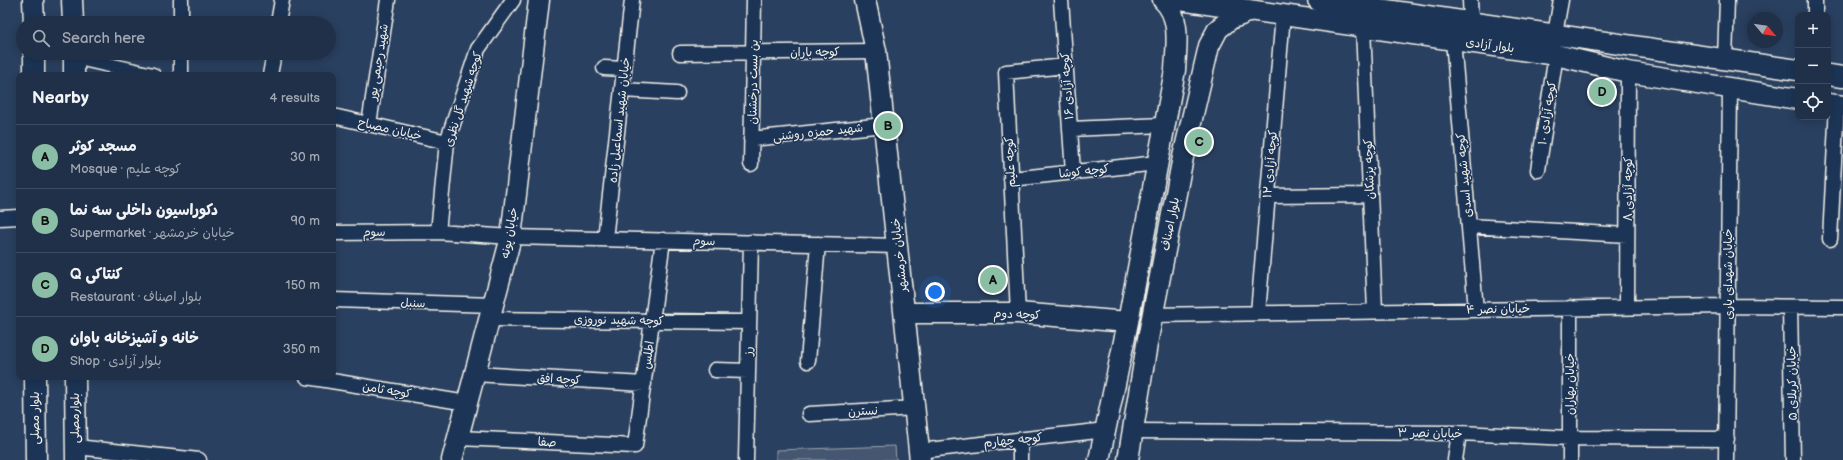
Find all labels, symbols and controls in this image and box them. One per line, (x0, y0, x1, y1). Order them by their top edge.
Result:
north arrow (1747, 12, 1783, 48)
map controls (1795, 12, 1831, 120)
button: + (1795, 12, 1831, 48)
search box (16, 16, 336, 60)
street label: شهید رحیمی پور (365, 23, 392, 102)
icon: search (30, 27, 52, 49)
text: Search here (62, 29, 145, 48)
street label: بلوار آزادی (1465, 35, 1515, 56)
street label: بن بست درخشنان (745, 39, 762, 125)
street label: کوچه باران (790, 45, 840, 60)
button: − (1795, 48, 1831, 84)
street label: کوچه شهید گل نظری (441, 50, 486, 149)
street label: کوچه آزادی ۱۶ (1058, 52, 1077, 120)
street label: خیابان شهید اسماعیل زاده (605, 57, 634, 184)
pin: D (1589, 77, 1615, 107)
street label: کوچه آزادی ۱۰ (1535, 80, 1560, 146)
button: locate (1795, 84, 1831, 120)
text: Nearby (32, 88, 89, 108)
text: 4 results (270, 90, 320, 106)
pin: B (875, 111, 901, 141)
street label: خیابان مصباح (356, 115, 423, 145)
street label: شهید حمزه روشنی (772, 120, 864, 145)
pin: C (1186, 127, 1212, 157)
street label: کوچه آزادی ۱۲ (1260, 129, 1281, 199)
street label: کوچه شهید اسدی (1453, 132, 1476, 218)
street label: کوچه علیم (1002, 136, 1020, 188)
text: مسجد کوثر (70, 137, 137, 156)
street label: کوچه پزشکان (1361, 138, 1378, 200)
text: A (41, 149, 49, 165)
text: 30 m (290, 149, 320, 165)
street label: کوچه آزادی ۸ (1621, 157, 1636, 221)
text: Mosque · کوچه علیم (70, 161, 181, 177)
street label: کوچه کوشا (1058, 161, 1110, 182)
street label: بلوار اصناف (1158, 196, 1183, 252)
text: دکوراسیون داخلی سه نما (70, 201, 218, 220)
street label: خیابان پونه (498, 206, 521, 260)
text: B (40, 213, 50, 229)
text: 90 m (291, 213, 320, 229)
street label: خیابان خرمشهر (888, 217, 911, 294)
text: Supermarket · خیابان خرمشهر (70, 225, 235, 241)
street label: سوم (362, 225, 386, 241)
street label: خیابان شهدای یاری (1721, 229, 1736, 319)
street label: سوم (692, 234, 716, 250)
text: Q کنتاکی (70, 265, 122, 284)
pin: A (980, 265, 1006, 295)
text: C (40, 277, 50, 293)
text: 150 m (286, 277, 320, 293)
your location (925, 282, 945, 302)
text: Restaurant · بلوار اصناف (70, 289, 202, 305)
street label: سنبل (400, 296, 426, 311)
street label: خیابان نصر ۴ (1466, 301, 1530, 318)
street label: کوچه دوم (993, 306, 1041, 324)
street label: کوچه شهید نوروزی (574, 312, 664, 329)
text: خانه و آشپزخانه باوان (70, 329, 199, 348)
street label: اطلس (639, 340, 658, 370)
text: D (40, 341, 50, 357)
text: 350 m (283, 341, 320, 357)
street label: خیابان کربلای ۵ (1784, 345, 1801, 421)
street label: رز (741, 346, 756, 357)
text: Shop · بلوار آزادی (70, 353, 161, 369)
street label: خیابان بهاران (1563, 353, 1578, 415)
street label: کوچه افق (537, 371, 581, 388)
street label: کوچه ثامن (361, 379, 412, 402)
street label: بلوار مصلی (28, 391, 43, 445)
street label: بلوارمصلی (68, 393, 83, 443)
street label: نسترن (848, 403, 878, 420)
street label: خیابان نصر ۳ (1397, 425, 1463, 442)
street label: کوچه چهارم (983, 430, 1043, 452)
street label: صفا (537, 435, 557, 450)

